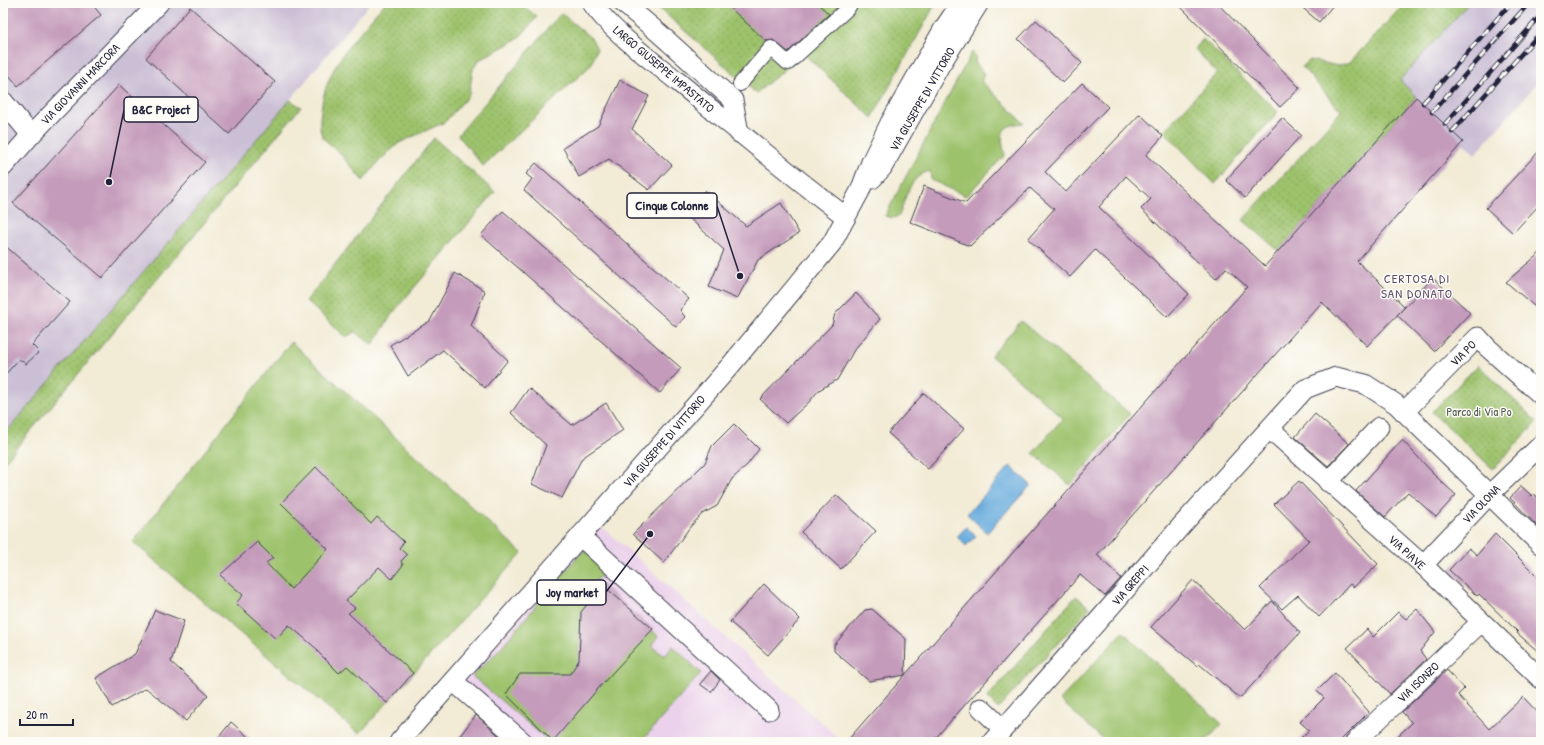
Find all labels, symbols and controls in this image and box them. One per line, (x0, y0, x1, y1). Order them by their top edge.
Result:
street label: LARGO GIUSEPPE IMPASTATO (610, 22, 719, 117)
street label: VIA GIOVANNI MARCORA (37, 39, 124, 129)
street label: VIA GIUSEPPE DI VITTORIO (885, 44, 959, 154)
callout: B&C Project (124, 97, 198, 122)
text: B&C Project (132, 100, 190, 118)
callout: Cinque Colonne (627, 193, 717, 218)
text: Cinque Colonne (635, 196, 709, 215)
district label: CERTOSA DI SAN DONATO (1381, 269, 1453, 302)
street label: VIA PO (1446, 336, 1480, 370)
street label: VIA GIUSEPPE DI VITTORIO (619, 391, 709, 491)
park label: Parco di Via Po (1447, 403, 1512, 420)
street label: VIA OLONA (1458, 481, 1504, 527)
street label: VIA PIAVE (1385, 531, 1430, 574)
street label: VIA GREPPI (1107, 561, 1153, 609)
callout: Joy market (537, 580, 606, 605)
text: Joy market (546, 583, 599, 602)
street label: VIA ISONZO (1393, 657, 1443, 706)
scale bar (20, 701, 73, 727)
text: 20 m (26, 706, 48, 723)

